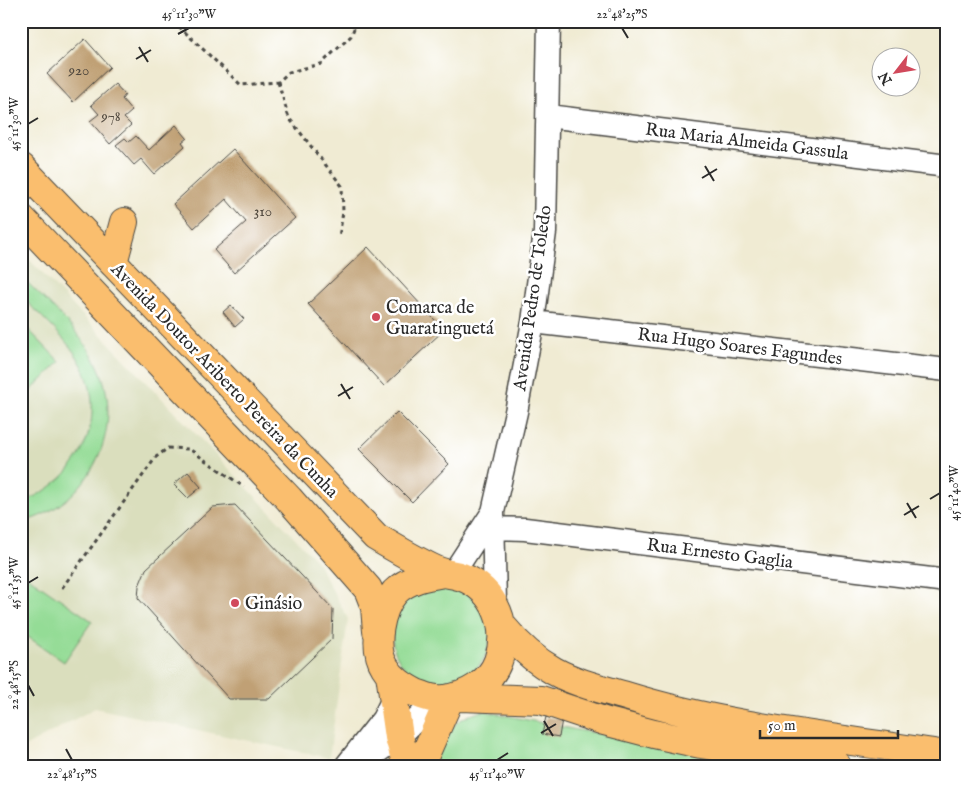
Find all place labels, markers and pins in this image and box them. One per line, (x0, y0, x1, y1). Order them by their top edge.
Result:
place label: Comarca de Guaratinguetá (386, 297, 494, 341)
marker: Comarca de Guaratinguetá (370, 311, 382, 323)
place label: Ginásio (245, 593, 303, 616)
marker: Ginásio (229, 597, 241, 609)

